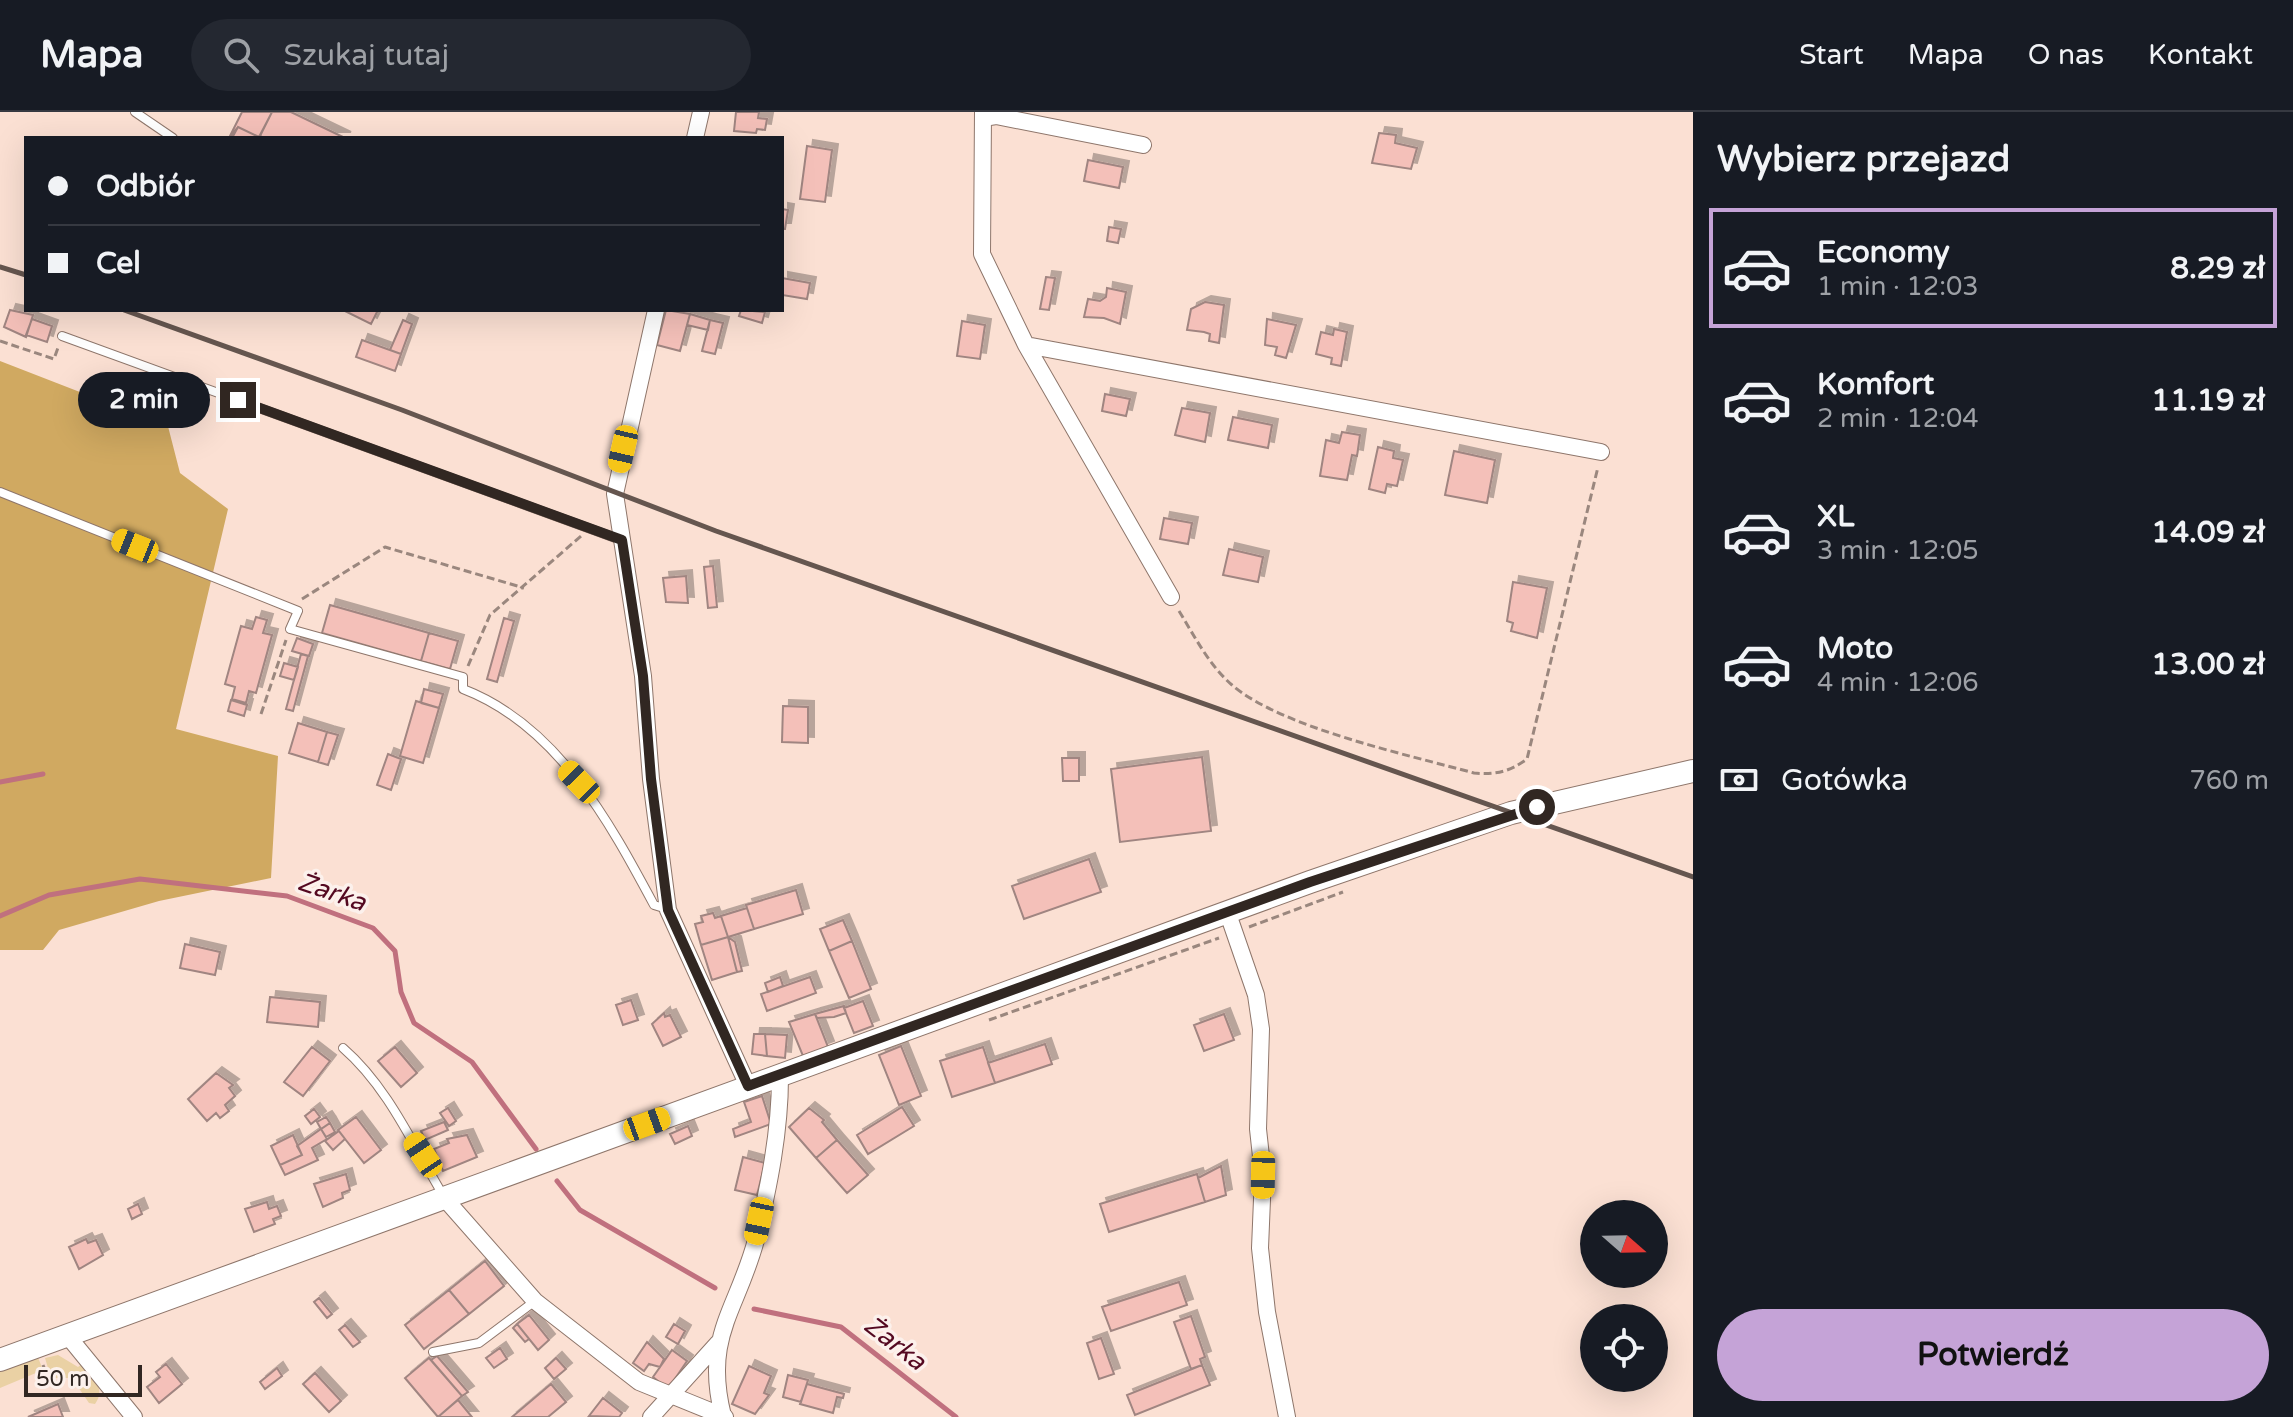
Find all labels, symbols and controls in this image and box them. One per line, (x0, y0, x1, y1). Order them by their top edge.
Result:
search box (191, 19, 751, 91)
text: Mapa (40, 32, 143, 78)
icon: search (219, 33, 263, 77)
text: Szukaj tutaj (283, 37, 449, 74)
text: Start (1799, 38, 1864, 72)
text: Mapa (1908, 38, 1984, 72)
text: O nas (2028, 38, 2104, 72)
text: Kontakt (2148, 38, 2253, 72)
text: Wybierz przejazd (1717, 138, 2010, 181)
text: Odbiór (96, 168, 195, 205)
icon: car (1721, 232, 1793, 304)
text: Economy (1817, 234, 1950, 271)
text: Cel (96, 245, 141, 282)
text: 8.29 zł (2170, 250, 2265, 287)
text: 1 min · 12:03 (1817, 271, 1979, 302)
icon: car (1721, 364, 1793, 436)
text: Komfort (1817, 366, 1934, 403)
callout: 2 min (78, 372, 210, 428)
route end (220, 382, 256, 418)
text: 11.19 zł (2151, 382, 2265, 419)
text: 2 min (109, 384, 179, 415)
text: 2 min · 12:04 (1817, 403, 1979, 434)
car (606, 423, 640, 475)
icon: car (1721, 496, 1793, 568)
text: XL (1817, 498, 1854, 535)
text: 14.09 zł (2151, 514, 2265, 551)
car (108, 526, 162, 566)
text: 3 min · 12:05 (1817, 535, 1979, 566)
icon: car (1721, 628, 1793, 700)
text: Moto (1817, 630, 1893, 667)
text: 13.00 zł (2151, 646, 2265, 683)
text: 4 min · 12:06 (1817, 667, 1979, 698)
car (554, 756, 604, 808)
icon: cash (1717, 758, 1761, 802)
text: Gotówka (1781, 762, 1908, 799)
text: 760 m (2189, 765, 2269, 796)
route start (1519, 789, 1555, 825)
water label: Żarka (294, 866, 371, 918)
car (620, 1105, 674, 1143)
car (400, 1128, 446, 1182)
car (1251, 1151, 1275, 1199)
car (742, 1195, 776, 1247)
north arrow (1580, 1200, 1668, 1288)
map controls (1580, 1200, 1668, 1392)
button: locate (1580, 1304, 1668, 1392)
water label: Żarka (858, 1309, 933, 1378)
button: Potwierdź (1717, 1309, 2269, 1401)
scale bar (24, 1361, 142, 1397)
text: 50 m (36, 1366, 90, 1392)

